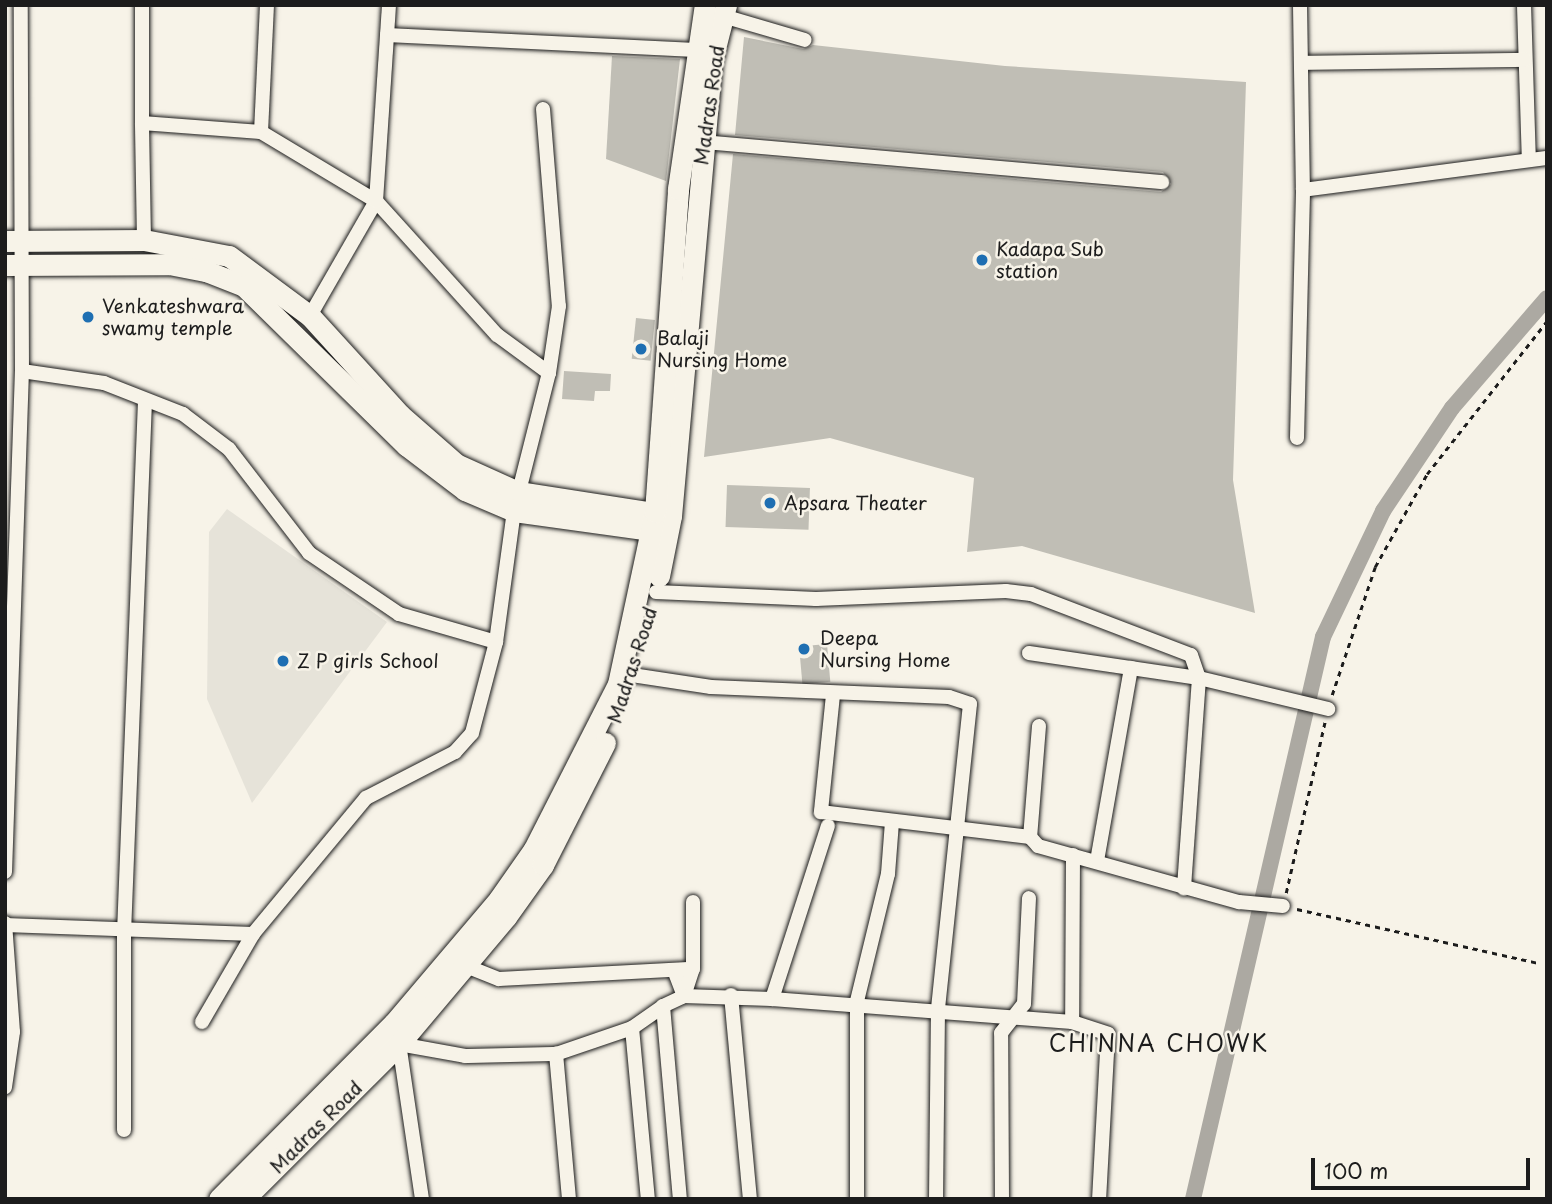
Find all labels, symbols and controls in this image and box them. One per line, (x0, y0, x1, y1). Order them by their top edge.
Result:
street label: Madras Road (689, 44, 729, 166)
place label: Kadapa Sub station (996, 238, 1104, 282)
marker: Kadapa Sub station (974, 252, 990, 268)
place label: Venkateshwara swamy temple (102, 295, 244, 339)
marker: Venkateshwara swamy temple (80, 309, 96, 325)
place label: Balaji Nursing Home (657, 327, 787, 371)
marker: Balaji Nursing Home (631, 339, 651, 359)
place label: Apsara Theater (784, 492, 928, 514)
marker: Apsara Theater (762, 495, 778, 511)
street label: Madras Road (603, 604, 661, 726)
place label: Deepa Nursing Home (820, 627, 950, 671)
marker: Deepa Nursing Home (794, 639, 814, 659)
place label: Z P girls School (297, 650, 439, 672)
marker: Z P girls School (275, 653, 291, 669)
district label: CHINNA CHOWK (1050, 1029, 1268, 1057)
street label: Madras Road (265, 1076, 367, 1178)
scale bar (1314, 1144, 1533, 1188)
text: 100 m (1324, 1154, 1388, 1186)

